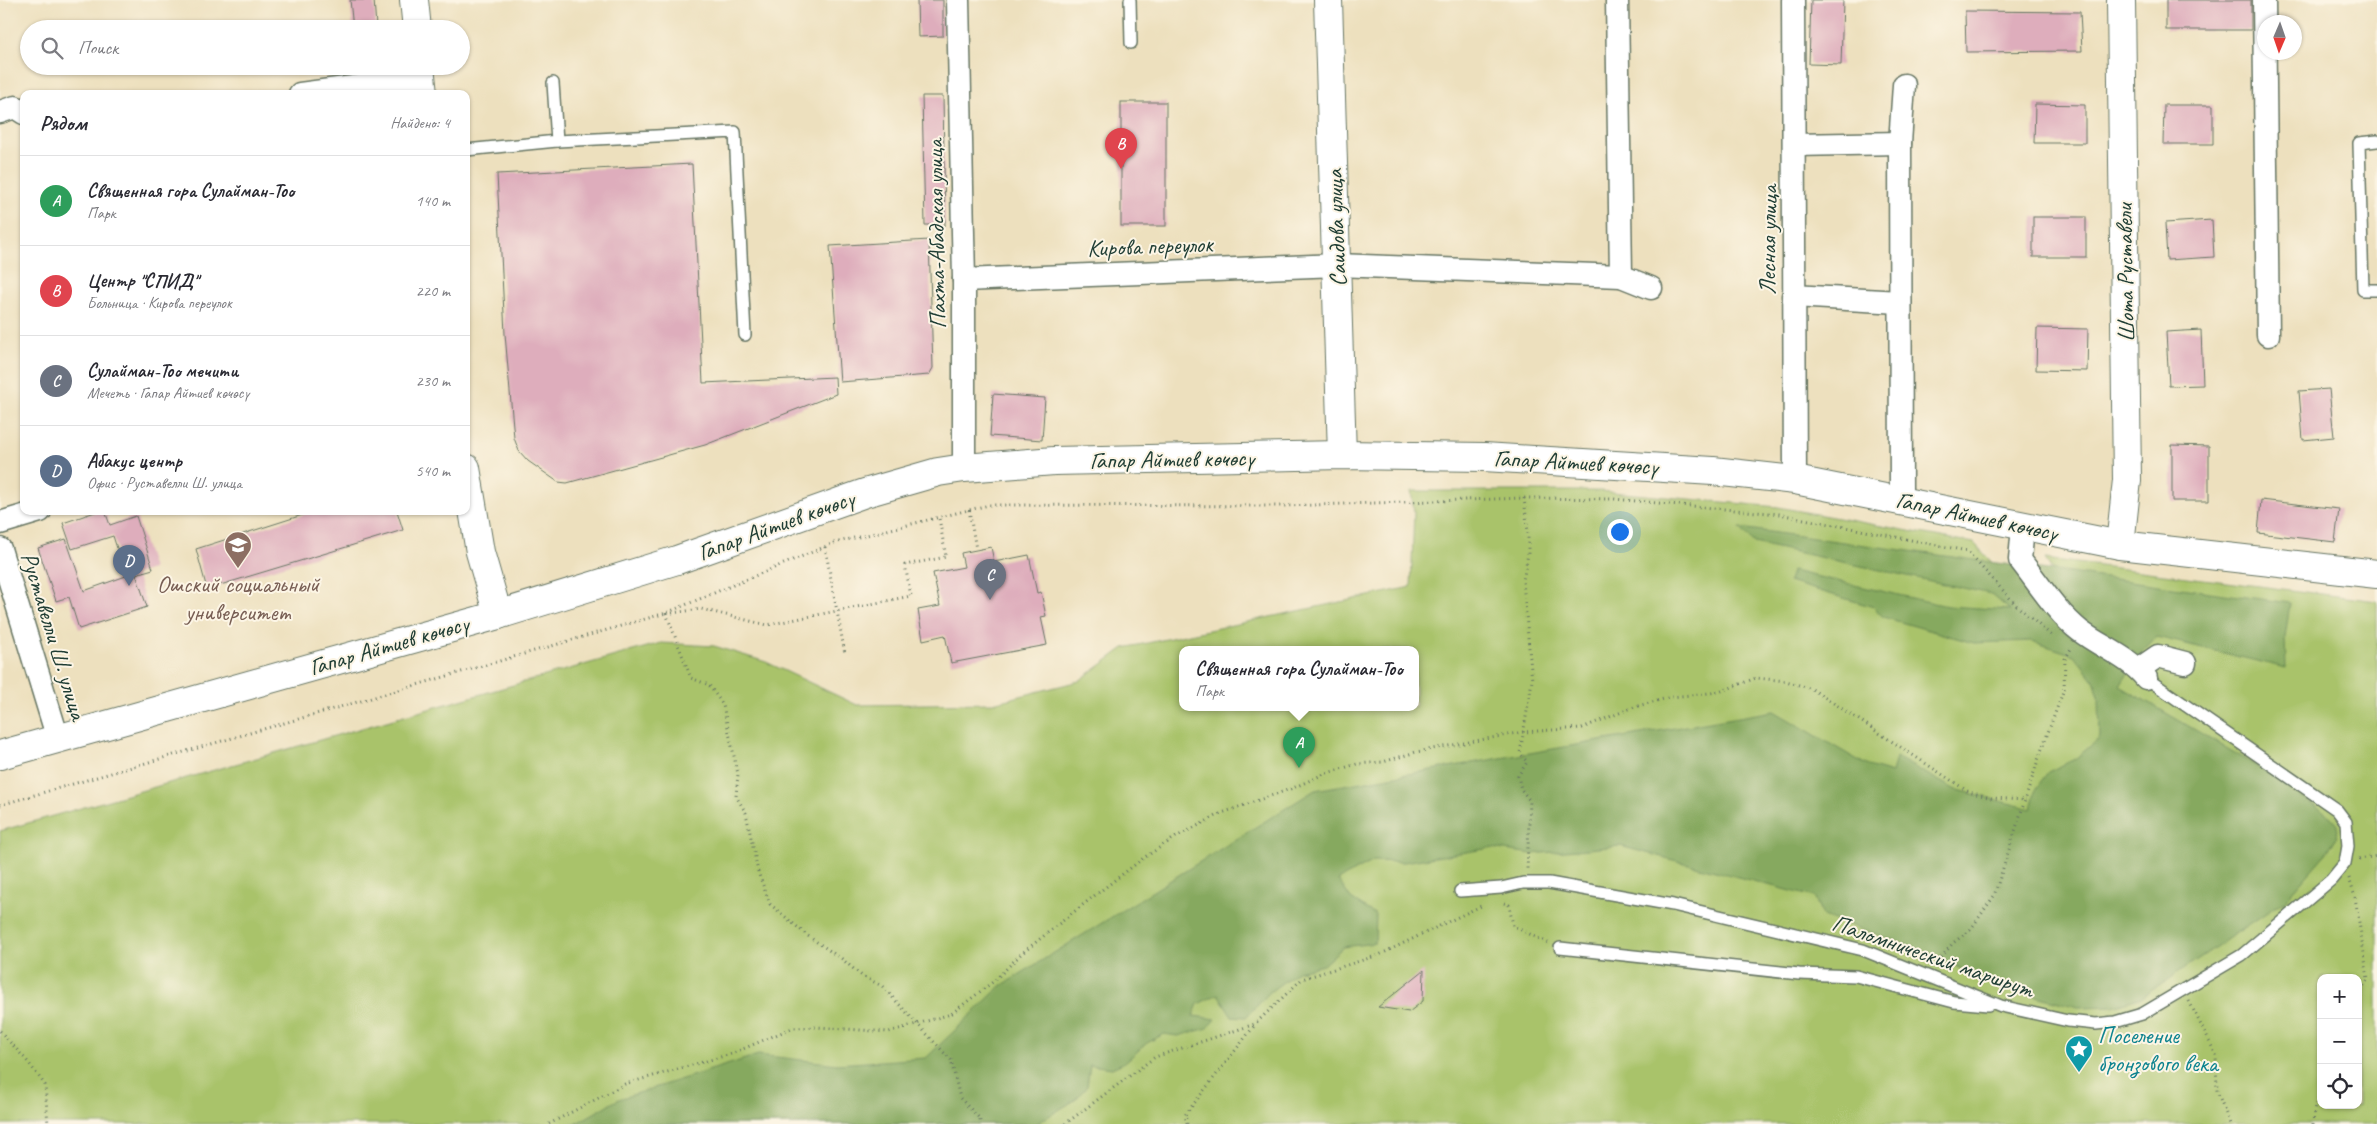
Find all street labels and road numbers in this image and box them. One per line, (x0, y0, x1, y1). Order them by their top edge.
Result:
street label: Пахта-Абадская улица (919, 137, 953, 329)
street label: Саидова улица (1319, 167, 1353, 287)
street label: Лесная улица (1752, 183, 1784, 295)
street label: Шота Руставели (2109, 201, 2141, 342)
street label: Кирова переулок (1087, 229, 1215, 263)
street label: Гапар Айтиев көчөсү (1089, 443, 1257, 475)
street label: Гапар Айтиев көчөсү (1493, 443, 1661, 481)
street label: Гапар Айтиев көчөсү (694, 482, 860, 567)
street label: Гапар Айтиев көчөсү (1893, 484, 2063, 548)
street label: Руставелли Ш. улица (14, 548, 94, 726)
street label: Гапар Айтиев көчөсү (306, 607, 474, 682)
street label: Паломнический маршрут (1828, 907, 2039, 1005)

